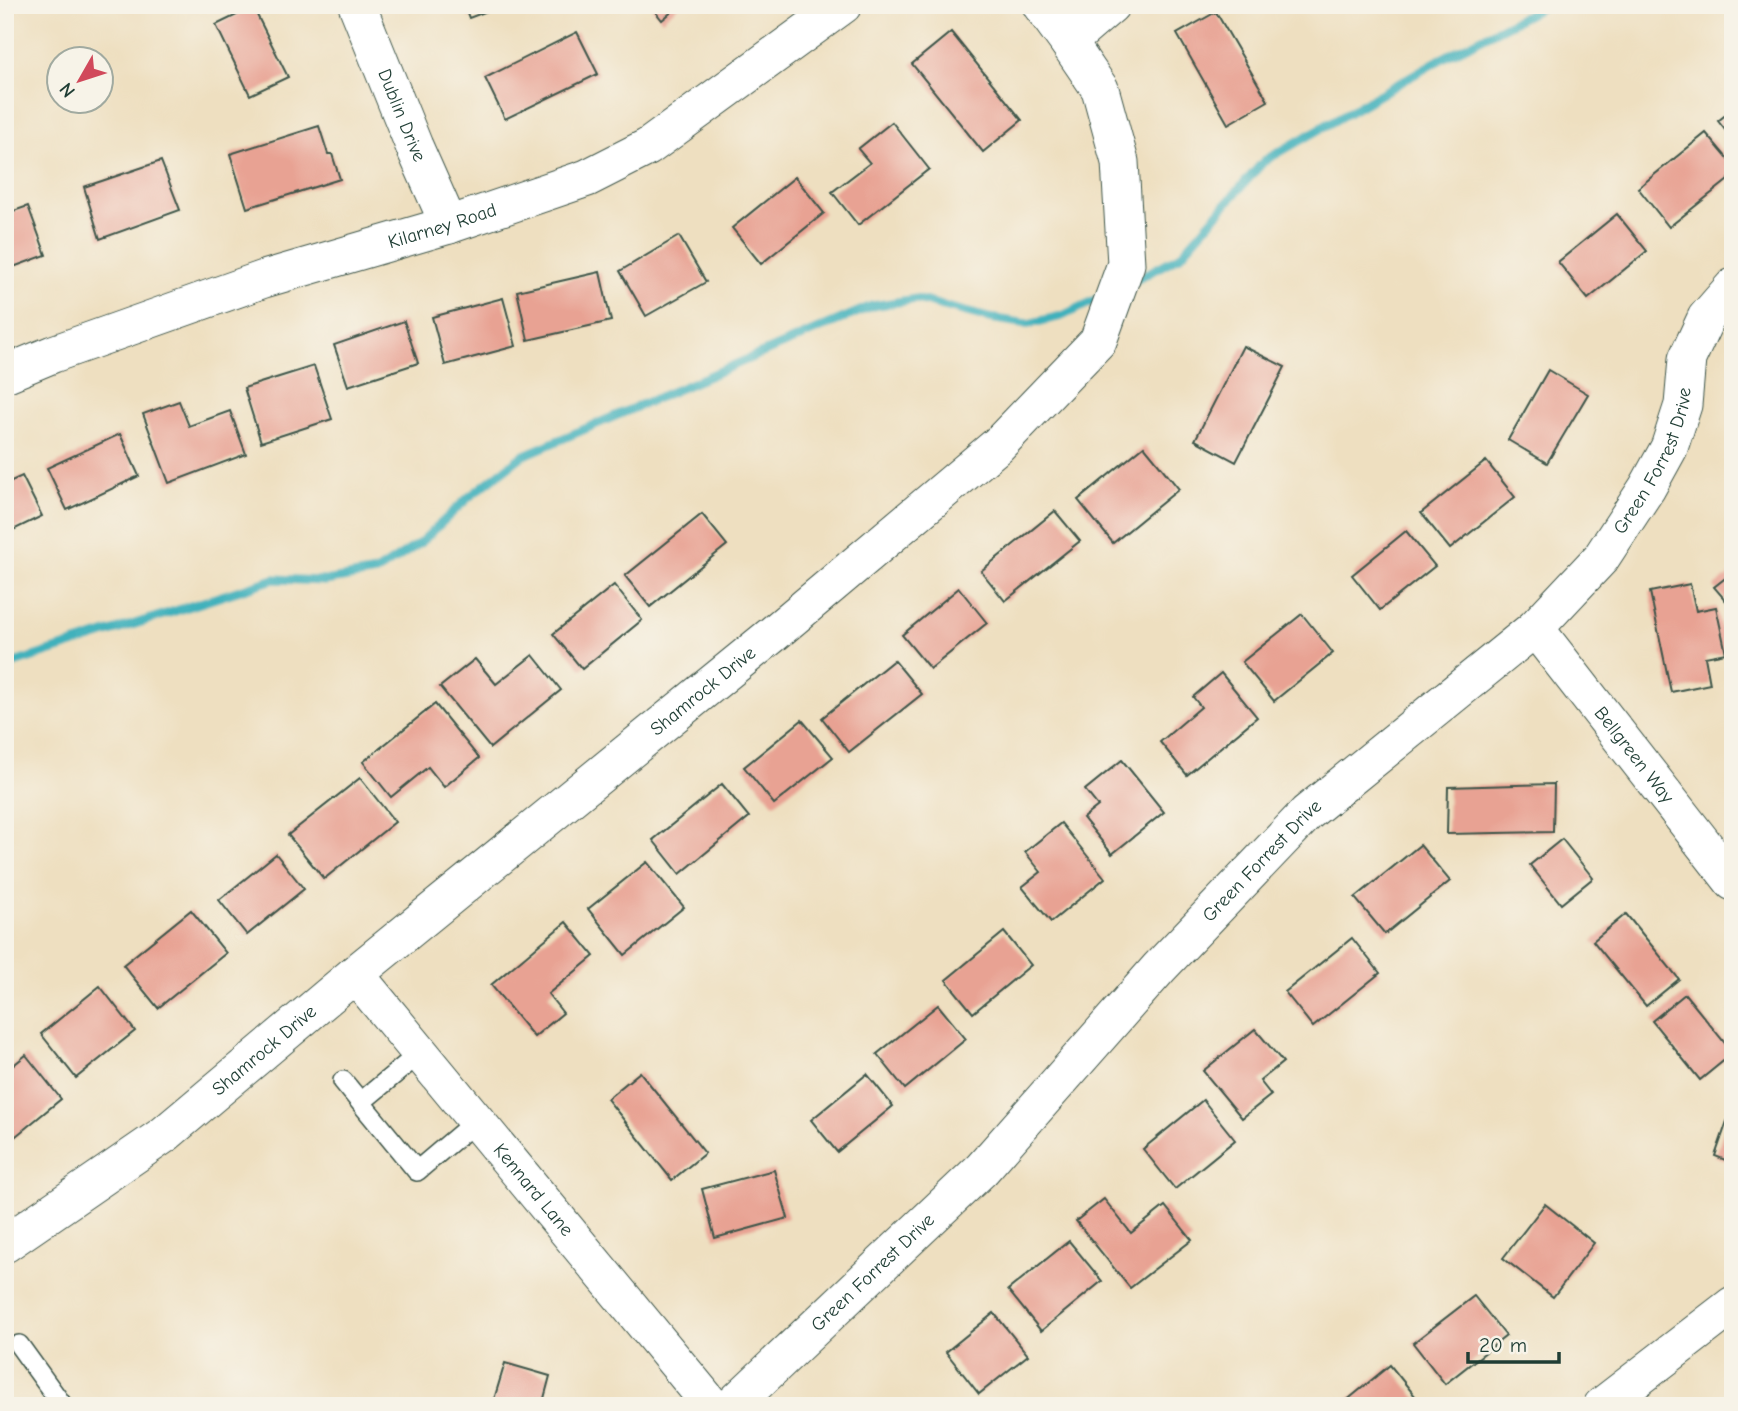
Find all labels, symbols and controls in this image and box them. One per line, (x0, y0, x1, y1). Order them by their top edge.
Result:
north arrow (46, 46, 116, 116)
street label: Dublin Drive (373, 66, 431, 165)
text: N (55, 78, 80, 102)
street label: Kilarney Road (386, 199, 499, 253)
street label: Green Forrest Drive (1609, 386, 1695, 538)
street label: Shamrock Drive (646, 642, 760, 740)
street label: Bellgreen Way (1590, 702, 1679, 808)
street label: Green Forrest Drive (1198, 795, 1326, 926)
street label: Shamrock Drive (208, 1000, 321, 1100)
street label: Kennard Lane (489, 1139, 578, 1241)
street label: Green Forrest Drive (807, 1209, 939, 1336)
scale bar (1468, 1320, 1560, 1364)
text: 20 m (1479, 1333, 1527, 1357)

